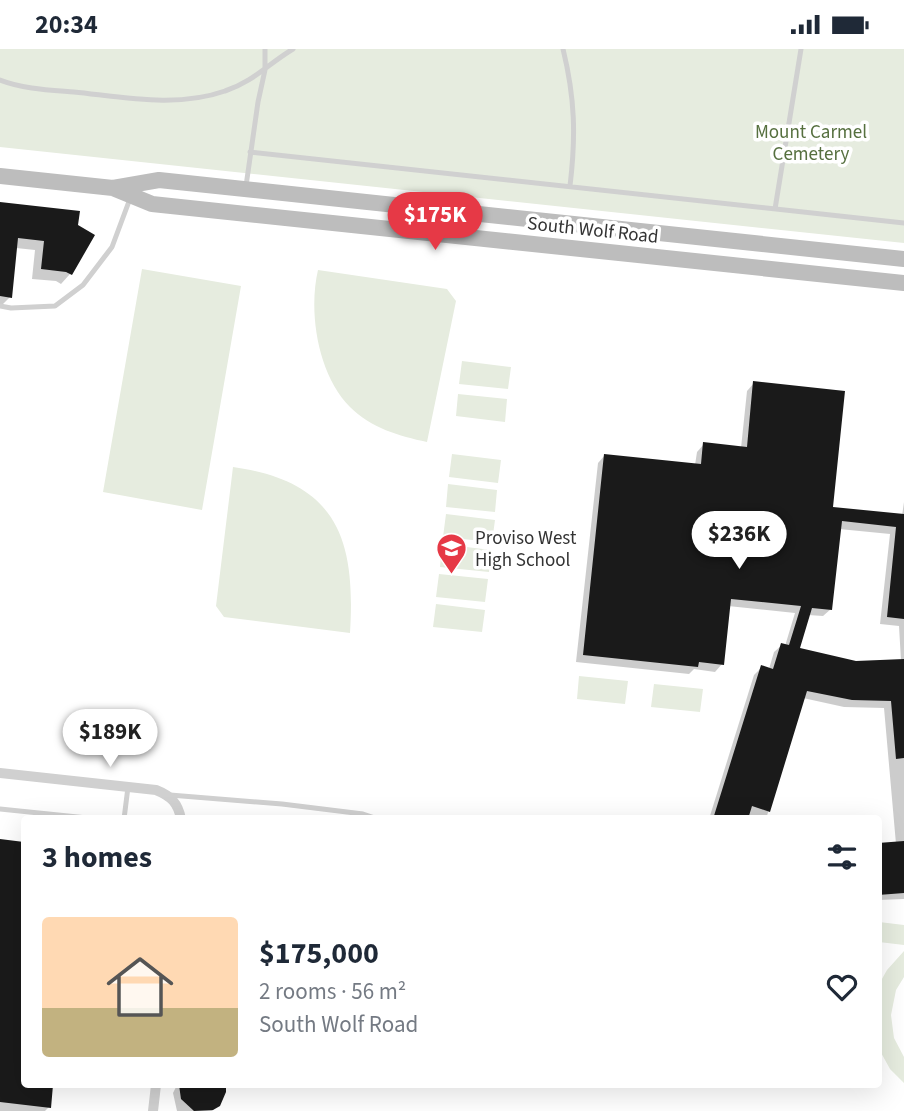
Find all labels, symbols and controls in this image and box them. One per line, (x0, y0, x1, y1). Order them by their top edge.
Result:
text: 20:34 (35, 6, 98, 43)
park label: Mount Carmel Cemetery (755, 119, 867, 168)
pin: $175K (386, 193, 484, 252)
text: $175K (404, 198, 466, 231)
street label: South Wolf Road (526, 210, 660, 251)
pin: $236K (690, 511, 788, 571)
text: $236K (708, 517, 770, 550)
place label: Proviso West High School (475, 525, 577, 574)
school or university icon: Proviso West High School (435, 531, 469, 575)
pin: $189K (61, 709, 159, 769)
text: $189K (79, 715, 141, 748)
text: 3 homes (42, 836, 152, 879)
icon: filters (823, 838, 861, 876)
text: $175,000 (259, 932, 379, 975)
icon: home (98, 945, 182, 1029)
icon: heart (823, 968, 861, 1006)
text: 2 rooms · 56 m² (259, 975, 406, 1008)
text: South Wolf Road (259, 1008, 418, 1041)

